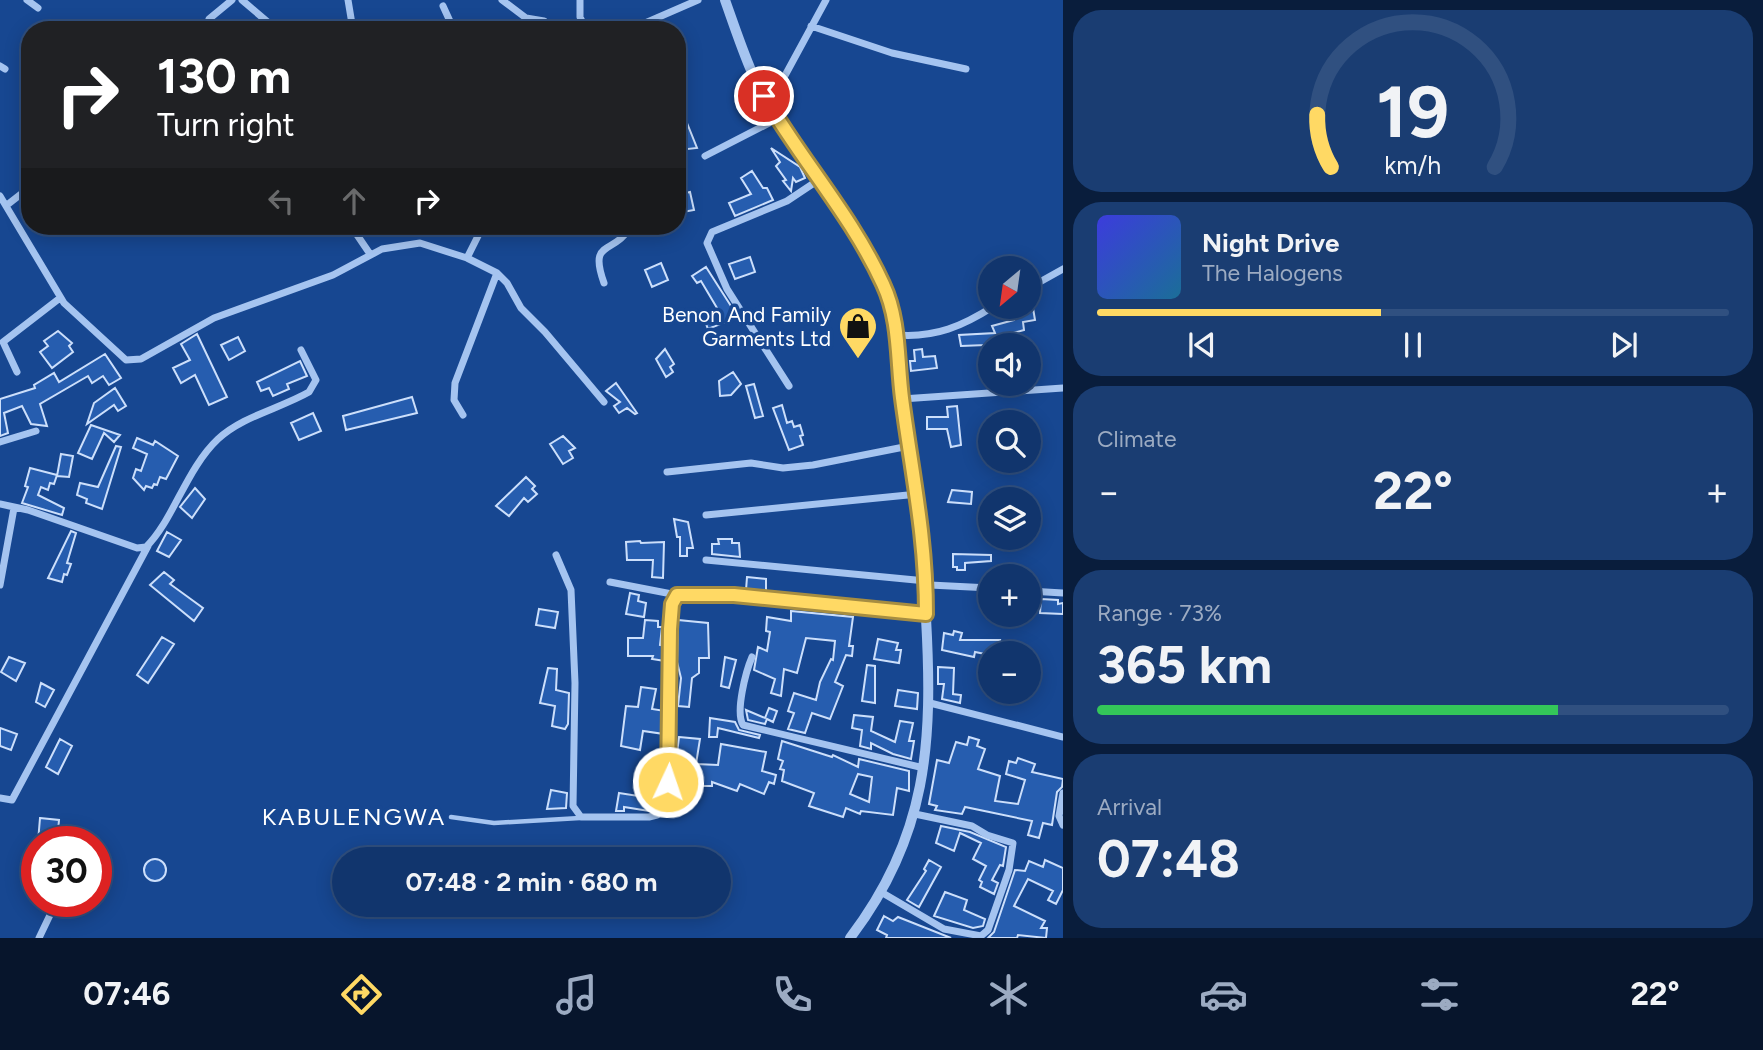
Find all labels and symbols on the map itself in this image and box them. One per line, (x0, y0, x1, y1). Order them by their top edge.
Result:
pin (734, 66, 794, 126)
north arrow (978, 256, 1041, 318)
place label: Benon And Family Garments Ltd (662, 302, 831, 351)
shop icon: Benon And Family Garments Ltd (837, 305, 879, 360)
position arrow (631, 745, 705, 819)
district label: KABULENGWA (262, 802, 446, 831)
speed limit sign: 30 (21, 826, 112, 917)

